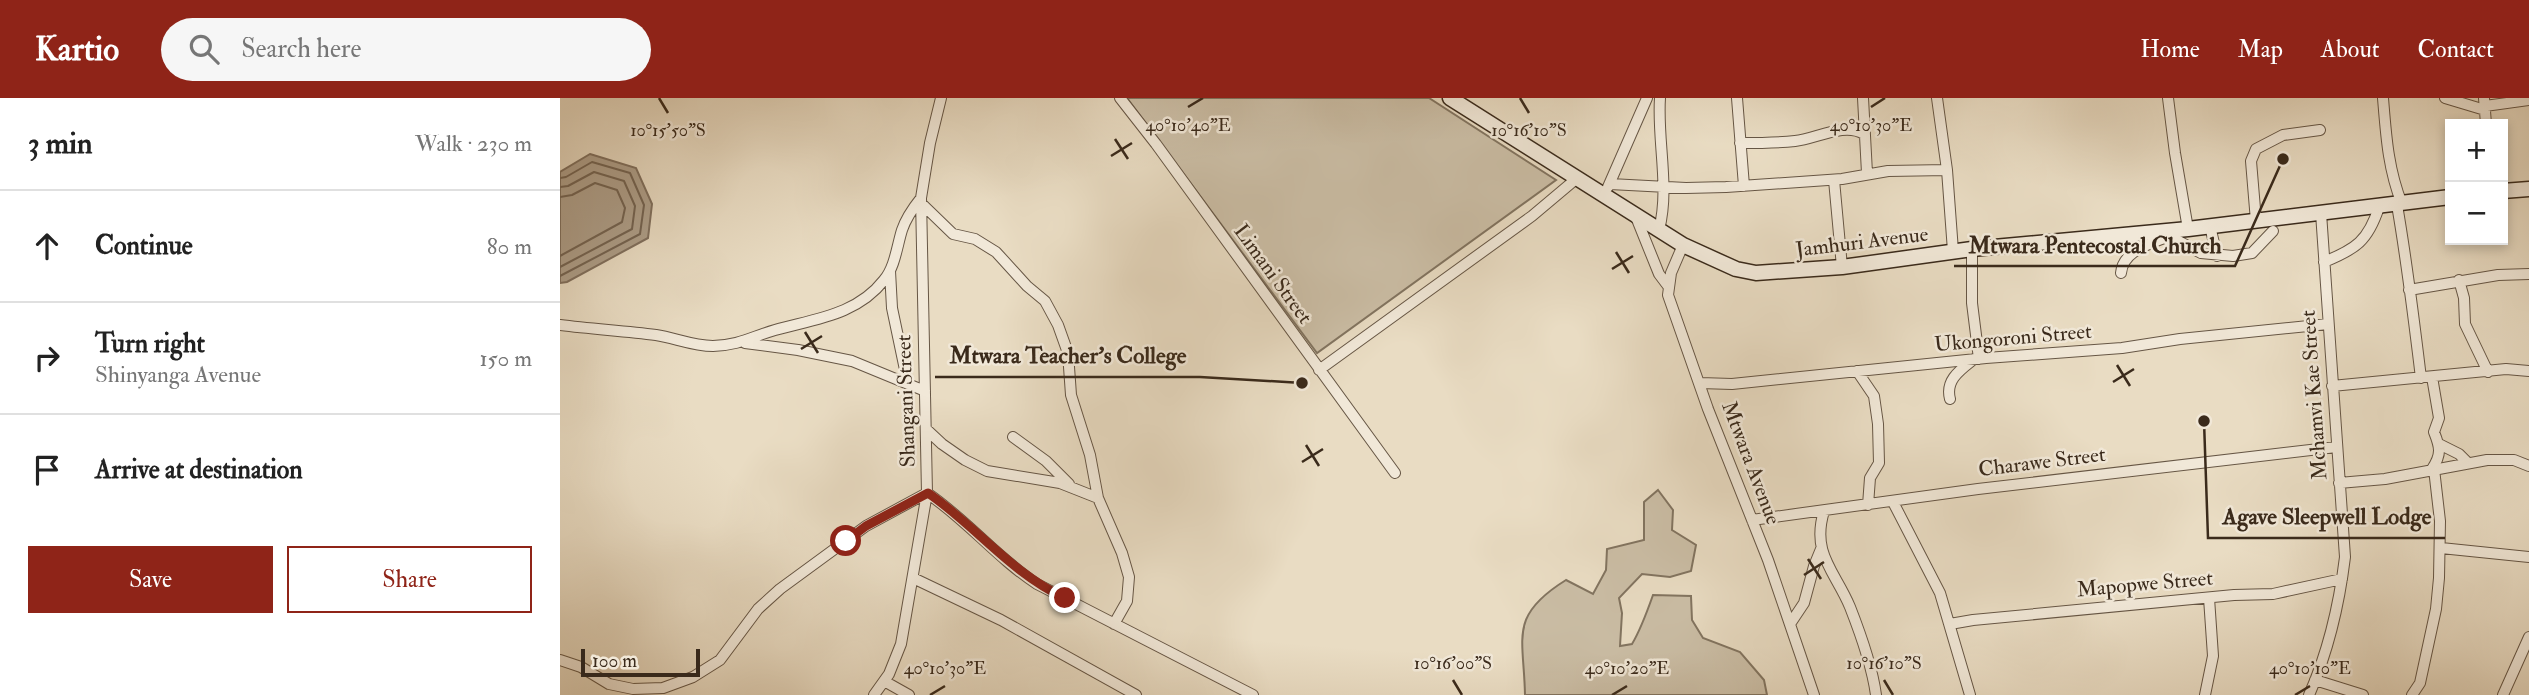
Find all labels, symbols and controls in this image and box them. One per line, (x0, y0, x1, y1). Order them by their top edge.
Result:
search box (161, 18, 651, 81)
text: Kartio (35, 29, 119, 70)
icon: search (185, 30, 223, 68)
text: Search here (241, 33, 361, 65)
text: Home (2140, 34, 2200, 65)
text: Map (2238, 34, 2283, 65)
text: About (2321, 34, 2380, 65)
text: Contact (2418, 34, 2494, 65)
text: 40°10'40"E (1145, 114, 1231, 137)
text: 40°10'30"E (1830, 114, 1912, 137)
text: 10°15'50"S (630, 119, 706, 142)
text: 10°16'10"S (1491, 119, 1567, 142)
map controls (2445, 119, 2508, 245)
button: + (2445, 119, 2508, 182)
text: 3 min (28, 125, 93, 162)
text: Walk · 230 m (415, 129, 532, 158)
button: − (2445, 182, 2508, 245)
street label: Limani Street (1228, 219, 1318, 329)
street label: Jamhuri Avenue (1793, 220, 1930, 264)
callout: Mtwara Pentecostal Church (1954, 222, 2235, 266)
icon: ahead (28, 227, 66, 265)
text: Continue (95, 230, 193, 262)
text: Mtwara Pentecostal Church (1967, 231, 2222, 260)
text: 80 m (487, 232, 532, 261)
street label: Mchamvi Kae Street (2295, 309, 2333, 481)
street label: Ukongoroni Street (1933, 318, 2093, 358)
text: Turn right (95, 328, 205, 360)
callout: Mtwara Teacher's College (935, 333, 1200, 377)
street label: Shangani Street (890, 334, 922, 468)
icon: right (28, 339, 66, 377)
text: Mtwara Teacher's College (949, 341, 1187, 371)
text: 150 m (479, 344, 532, 373)
text: Shinyanga Avenue (95, 360, 261, 389)
street label: Mtwara Avenue (1715, 398, 1787, 529)
street label: Charawe Street (1977, 441, 2107, 483)
icon: arrive (28, 451, 66, 489)
text: Arrive at destination (95, 454, 303, 486)
callout: Agave Sleepwell Lodge (2208, 494, 2445, 538)
text: Agave Sleepwell Lodge (2222, 502, 2432, 532)
route start (830, 525, 861, 556)
button: Save (28, 546, 273, 613)
button: Share (287, 546, 532, 613)
street label: Mapopwe Street (2076, 565, 2214, 603)
route end (1049, 582, 1080, 613)
scale bar (581, 646, 700, 678)
text: 100 m (592, 649, 637, 673)
text: 10°16'00"S (1414, 652, 1492, 675)
text: 10°16'10"S (1846, 652, 1922, 675)
text: 40°10'30"E (904, 657, 986, 680)
text: 40°10'20"E (1585, 657, 1669, 680)
text: 40°10'10"E (2269, 657, 2351, 680)

